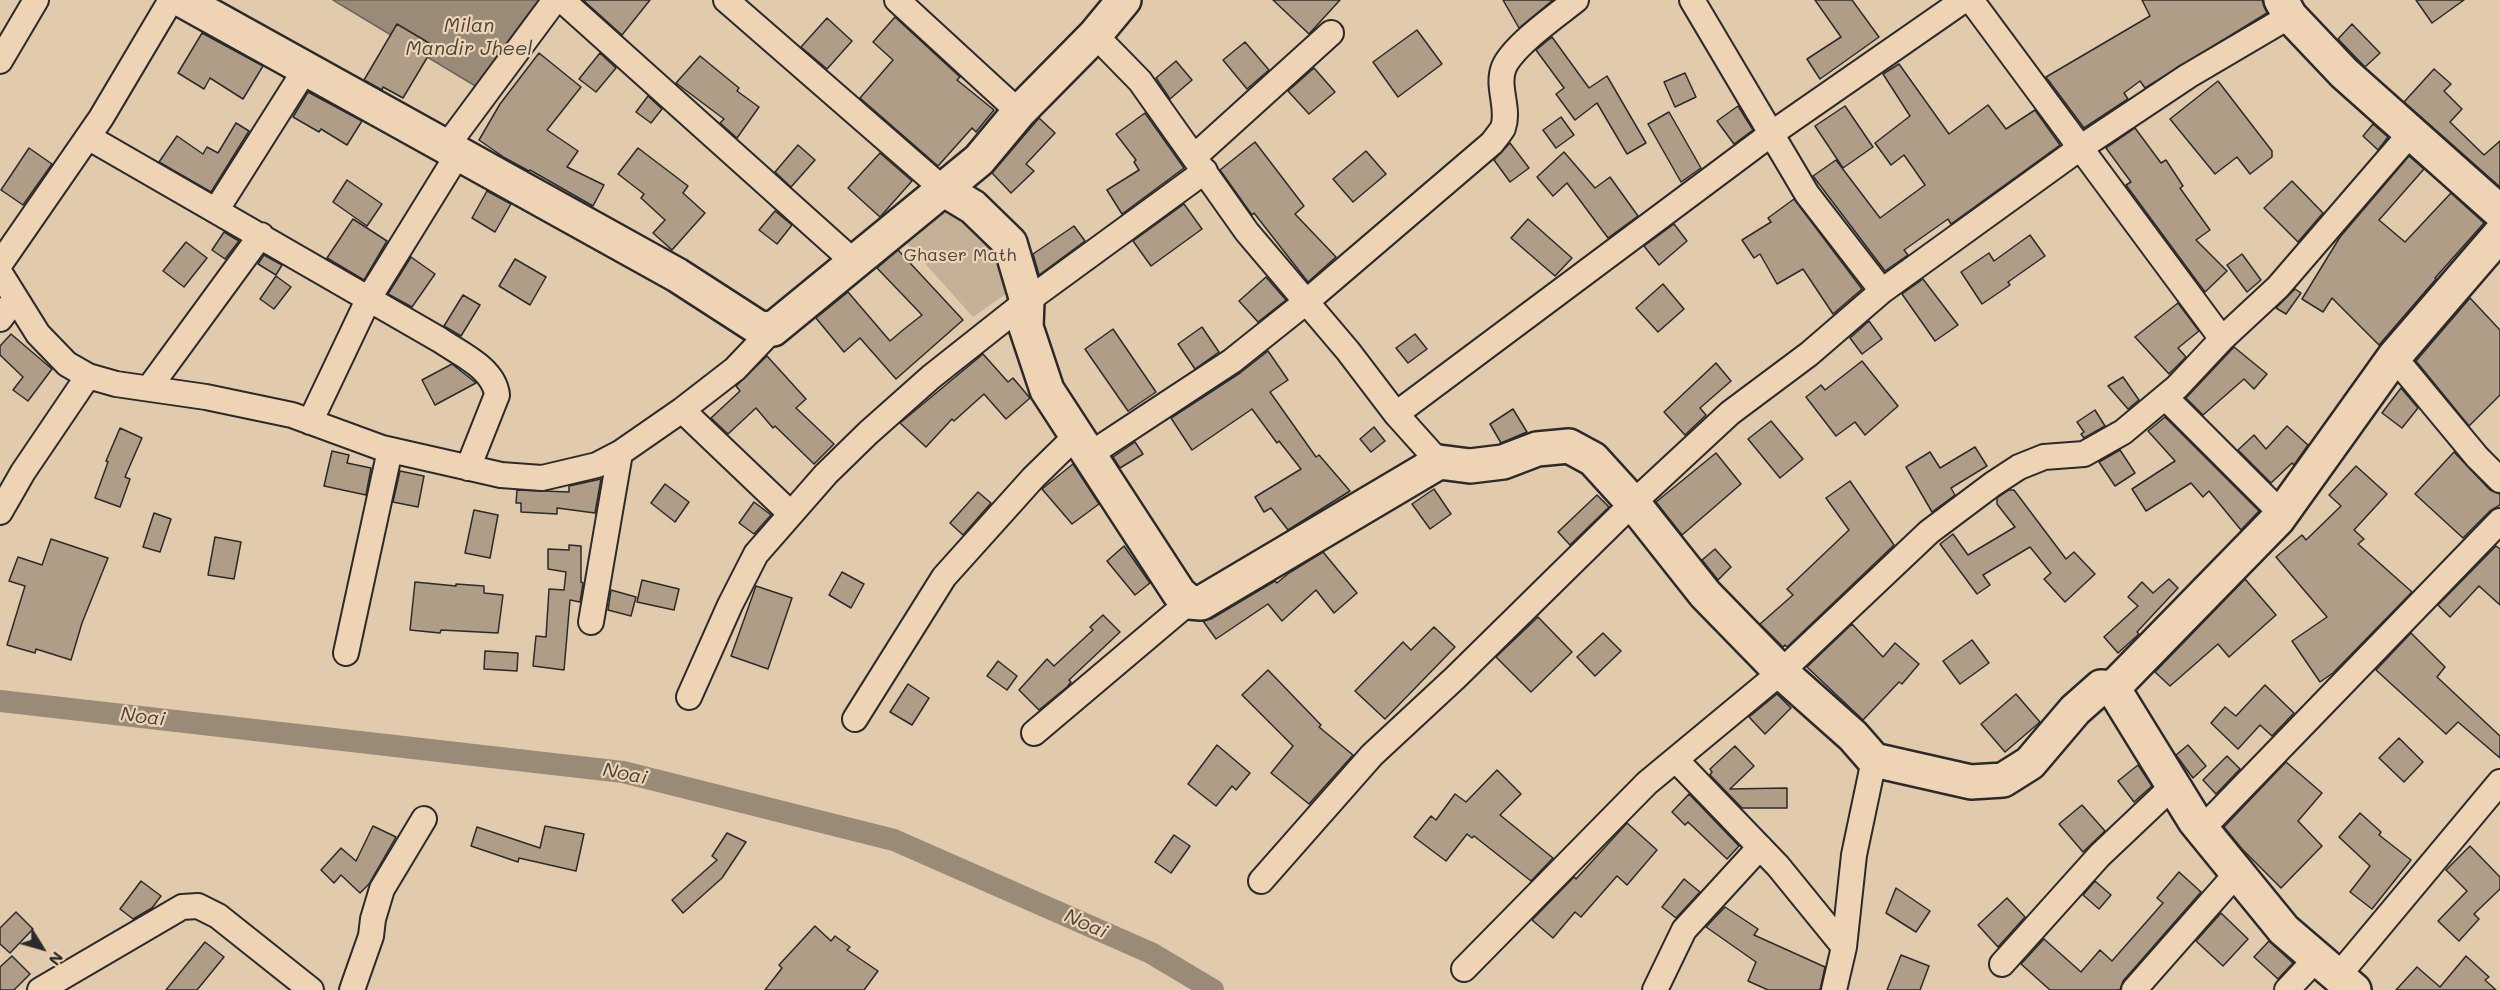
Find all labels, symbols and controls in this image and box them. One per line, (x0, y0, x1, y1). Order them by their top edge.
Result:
water label: Milan Mandir Jheel (406, 14, 532, 61)
park label: Ghaser Math (903, 244, 1017, 266)
water label: Noai (119, 702, 167, 732)
water label: Noai (601, 758, 649, 790)
water label: Noai (1060, 904, 1112, 944)
north arrow (12, 918, 72, 978)
text: N (45, 948, 69, 970)

